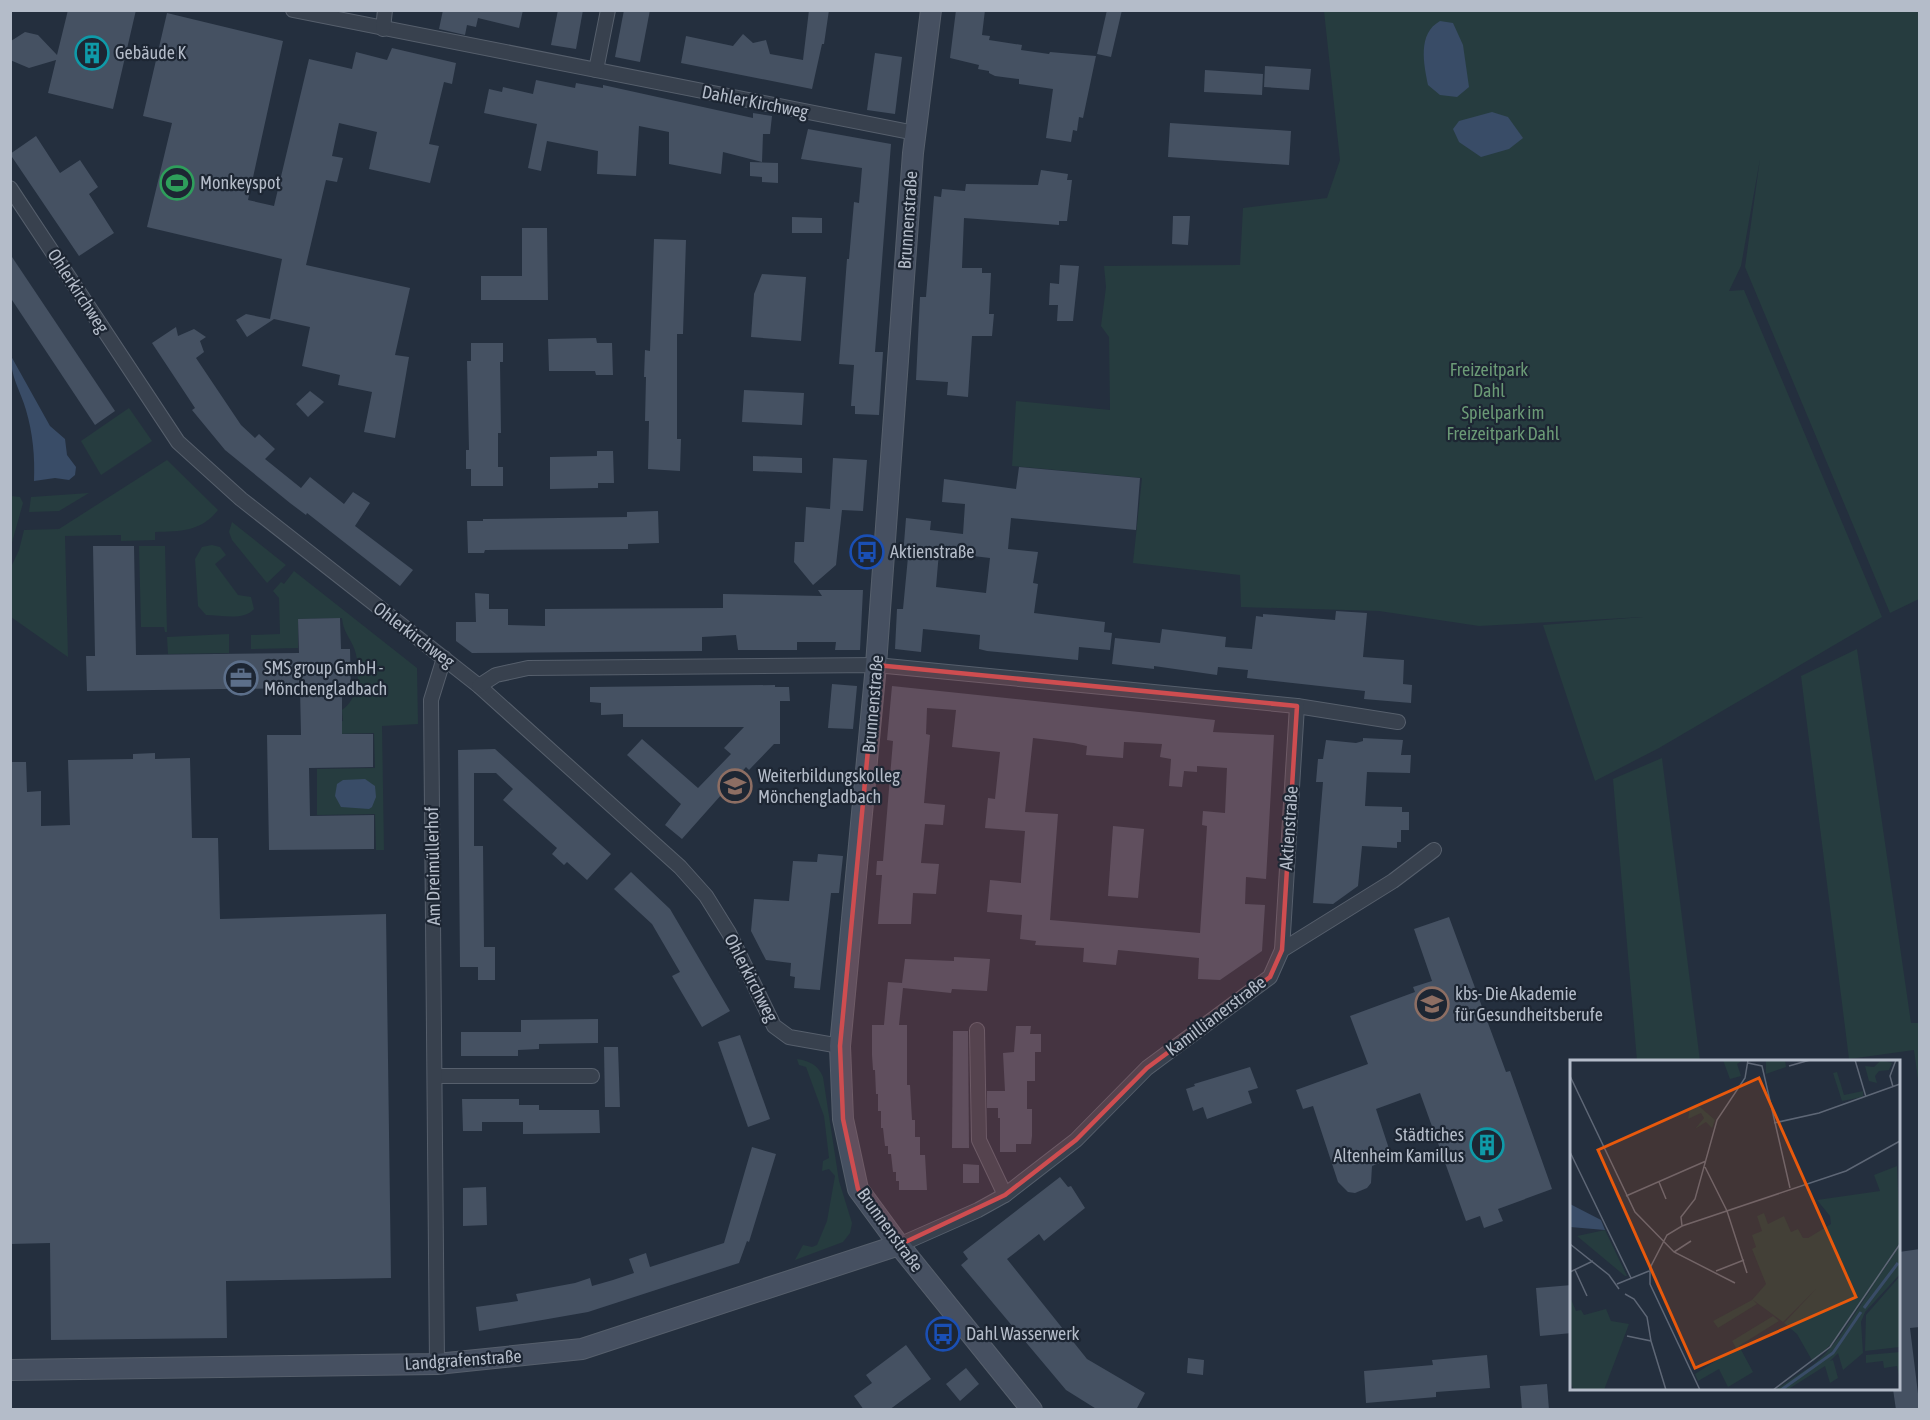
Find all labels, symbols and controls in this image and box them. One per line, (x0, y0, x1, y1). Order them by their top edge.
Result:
building icon: Gebäude K (74, 35, 110, 71)
place label: Gebäude K (115, 42, 186, 63)
street label: Dahler Kirchweg (700, 81, 810, 122)
sports icon: Monkeyspot (159, 165, 195, 201)
street label: Brunnenstraße (894, 170, 921, 270)
place label: Monkeyspot (200, 172, 281, 193)
street label: Ohlerkirchweg (43, 245, 114, 337)
park label: Freizeitpark Dahl (1450, 359, 1528, 401)
park label: Spielpark im Freizeitpark Dahl (1447, 402, 1560, 444)
bus stop icon: Aktienstraße (849, 534, 885, 570)
place label: Aktienstraße (890, 541, 974, 562)
street label: Ohlerkirchweg (370, 597, 459, 672)
street label: Brunnenstraße (858, 654, 887, 754)
place label: SMS group GmbH - Mönchengladbach (264, 657, 387, 699)
office icon: SMS group GmbH - Mönchengladbach (223, 660, 259, 696)
place label: Weiterbildungskolleg Mönchengladbach (758, 765, 900, 807)
school or university icon: Weiterbildungskolleg Mönchengladbach (717, 768, 753, 804)
street label: Aktienstraße (1275, 785, 1302, 871)
street label: Am Dreimüllerhof (421, 807, 444, 925)
street label: Ohlerkirchweg (720, 930, 783, 1026)
street label: Kamillianerstraße (1162, 971, 1270, 1060)
place label: kbs- Die Akademie für Gesundheitsberufe (1455, 983, 1603, 1025)
school or university icon: kbs- Die Akademie für Gesundheitsberufe (1414, 986, 1450, 1022)
inset map (1570, 1060, 1900, 1390)
place label: Städtiches Altenheim Kamillus (1334, 1124, 1464, 1166)
building icon: Städtiches Altenheim Kamillus (1469, 1127, 1505, 1163)
street label: Brunnenstraße (853, 1184, 928, 1276)
bus stop icon: Dahl Wasserwerk (925, 1316, 961, 1352)
place label: Dahl Wasserwerk (966, 1323, 1080, 1344)
street label: Landgrafenstraße (404, 1345, 522, 1374)

